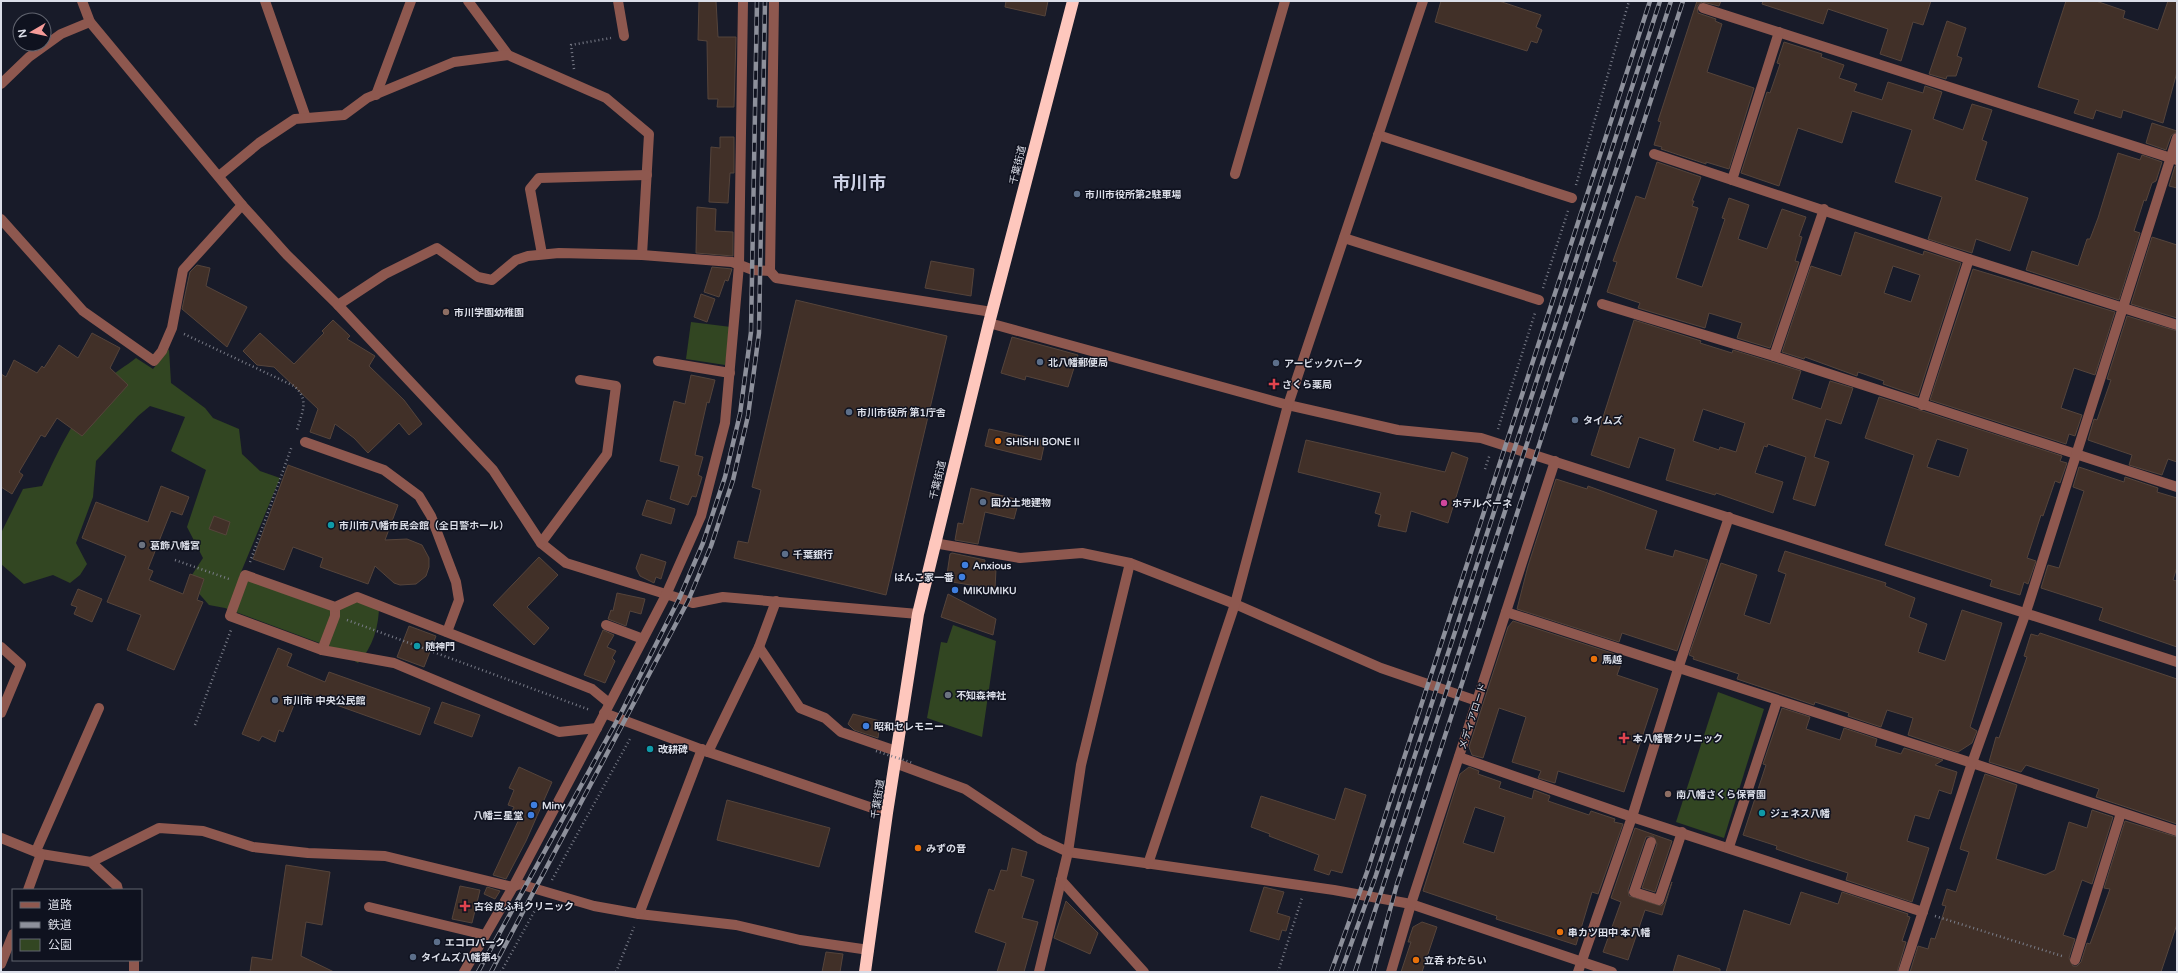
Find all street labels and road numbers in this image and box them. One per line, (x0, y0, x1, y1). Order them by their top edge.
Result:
street label: 千葉街道 (1007, 144, 1029, 186)
street label: 千葉街道 (927, 459, 949, 501)
street label: メディアロード (1457, 681, 1489, 751)
street label: 千葉街道 (869, 778, 887, 820)

